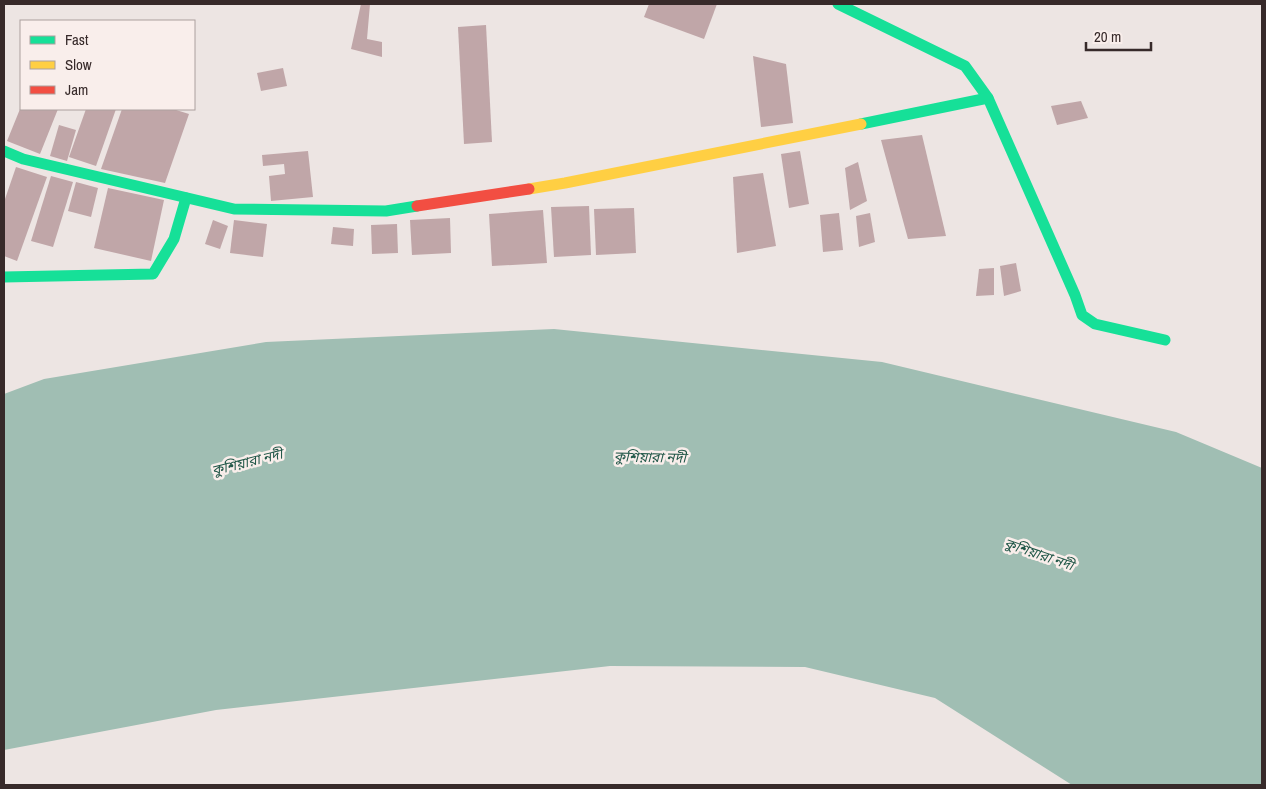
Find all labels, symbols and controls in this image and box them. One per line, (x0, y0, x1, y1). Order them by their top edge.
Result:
legend (20, 20, 195, 110)
scale bar (1086, 20, 1151, 52)
text: 20 m (1094, 26, 1121, 47)
text: Fast (65, 29, 89, 50)
text: Slow (65, 54, 92, 75)
text: Jam (65, 79, 88, 100)
water label: কুশিয়ারা নদী (210, 444, 287, 479)
water label: কুশিয়ারা নদী (614, 447, 690, 467)
water label: কুশিয়ারা নদী (1002, 534, 1079, 575)

